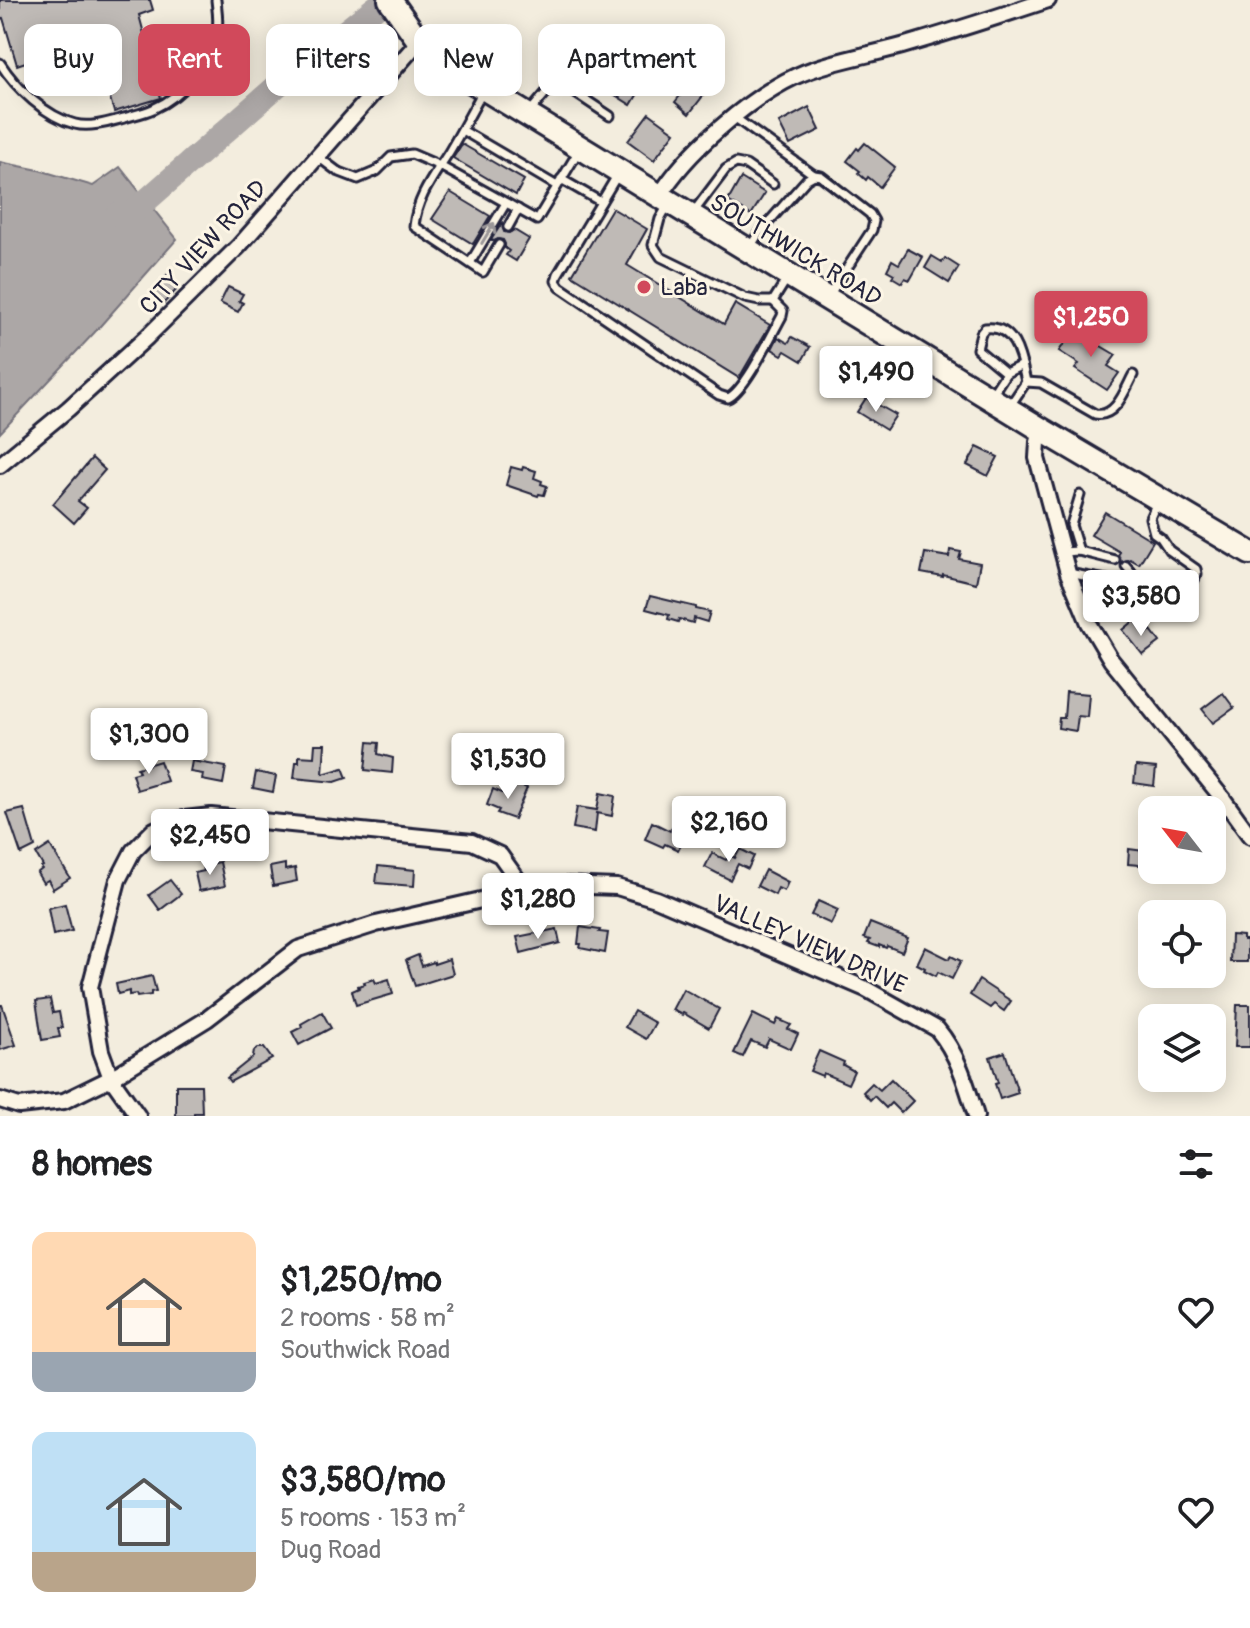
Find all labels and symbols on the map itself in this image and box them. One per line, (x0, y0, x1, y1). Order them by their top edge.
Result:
street label: CITY VIEW ROAD (134, 174, 273, 321)
street label: SOUTHWICK ROAD (705, 188, 887, 313)
one-way arrow (480, 222, 496, 245)
place label: Laba (660, 273, 708, 302)
marker: Laba (635, 278, 653, 296)
pin: $1,250 (1026, 291, 1156, 359)
pin: $1,490 (811, 346, 941, 414)
pin: $3,580 (1076, 570, 1206, 638)
pin: $1,300 (84, 708, 214, 776)
pin: $1,530 (443, 733, 573, 801)
pin: $2,160 (664, 796, 794, 864)
north arrow (1138, 796, 1226, 884)
pin: $2,450 (145, 809, 275, 877)
pin: $1,280 (473, 873, 603, 941)
street label: VALLEY VIEW DRIVE (709, 889, 911, 1000)

